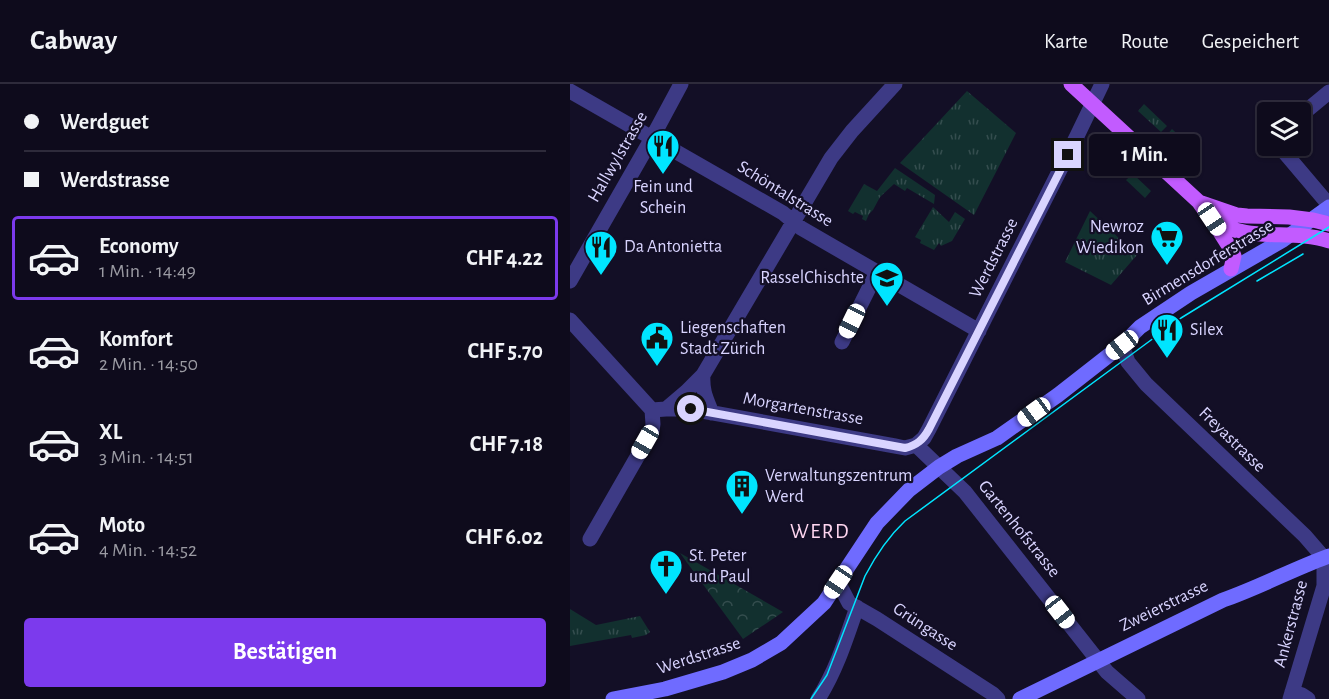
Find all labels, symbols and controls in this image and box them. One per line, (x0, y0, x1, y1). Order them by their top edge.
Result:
text: Cabway (30, 27, 117, 55)
text: Karte (1044, 31, 1088, 52)
text: Route (1121, 31, 1169, 52)
text: Gespeichert (1202, 31, 1299, 52)
map controls (1257, 102, 1311, 156)
button: layers (1257, 102, 1311, 156)
street label: Hallwylstrasse (585, 109, 651, 205)
text: Werdguet (60, 111, 149, 133)
restaurant icon: Fein und Schein (645, 128, 681, 175)
callout: 1 Min. (1089, 134, 1200, 176)
route end (1054, 141, 1081, 168)
text: 1 Min. (1121, 145, 1168, 165)
street label: Schöntalstrasse (734, 158, 836, 230)
text: Werdstrasse (60, 169, 170, 191)
place label: Fein und Schein (633, 178, 693, 217)
car (1194, 199, 1230, 239)
street label: Werdstrasse (966, 215, 1022, 301)
street label: Birmensdorferstrasse (1139, 217, 1277, 309)
place label: Newroz Wiedikon (1076, 218, 1144, 257)
supermarket icon: Newroz Wiedikon (1149, 219, 1185, 266)
restaurant icon: Da Antonietta (583, 229, 619, 276)
icon: car (27, 231, 81, 285)
text: Economy (99, 235, 179, 257)
place label: Da Antonietta (624, 238, 722, 256)
text: CHF 4.22 (466, 247, 543, 269)
school or university icon: RasselChischte (869, 260, 905, 307)
text: 1 Min. · 14:49 (99, 261, 196, 281)
place label: RasselChischte (760, 269, 864, 287)
car (836, 301, 868, 341)
restaurant icon: Silex (1149, 312, 1185, 359)
place label: Liegenschaften Stadt Zürich (680, 319, 786, 358)
public building icon: Liegenschaften Stadt Zürich (639, 320, 675, 367)
place label: Silex (1190, 321, 1224, 339)
icon: car (27, 324, 81, 378)
car (1102, 327, 1142, 363)
text: Komfort (99, 328, 173, 350)
text: CHF 5.70 (467, 340, 543, 362)
text: 2 Min. · 14:50 (99, 354, 198, 374)
street label: Morgartenstrasse (741, 390, 865, 428)
car (1014, 394, 1054, 430)
route start (677, 395, 704, 422)
street label: Freyastrasse (1195, 404, 1269, 476)
icon: car (27, 417, 81, 471)
text: XL (99, 421, 122, 443)
car (628, 422, 662, 462)
text: CHF 7.18 (470, 433, 543, 455)
text: 3 Min. · 14:51 (99, 447, 194, 467)
place label: Verwaltungszentrum Werd (765, 467, 912, 506)
building icon: Verwaltungszentrum Werd (724, 468, 760, 515)
street label: Gartenhofstrasse (975, 477, 1063, 581)
icon: car (27, 510, 81, 564)
text: Moto (99, 514, 145, 536)
district label: WERD (790, 521, 850, 542)
text: CHF 6.02 (465, 526, 543, 548)
text: 4 Min. · 14:52 (99, 540, 197, 560)
place label: St. Peter und Paul (689, 547, 750, 586)
church icon: St. Peter und Paul (648, 548, 684, 595)
car (820, 562, 856, 602)
street label: Zweierstrasse (1117, 577, 1211, 635)
street label: Ankerstrasse (1271, 578, 1311, 670)
car (1042, 592, 1078, 632)
street label: Grüngasse (889, 600, 961, 654)
button: Bestätigen (24, 618, 546, 687)
street label: Werdstrasse (655, 634, 743, 678)

